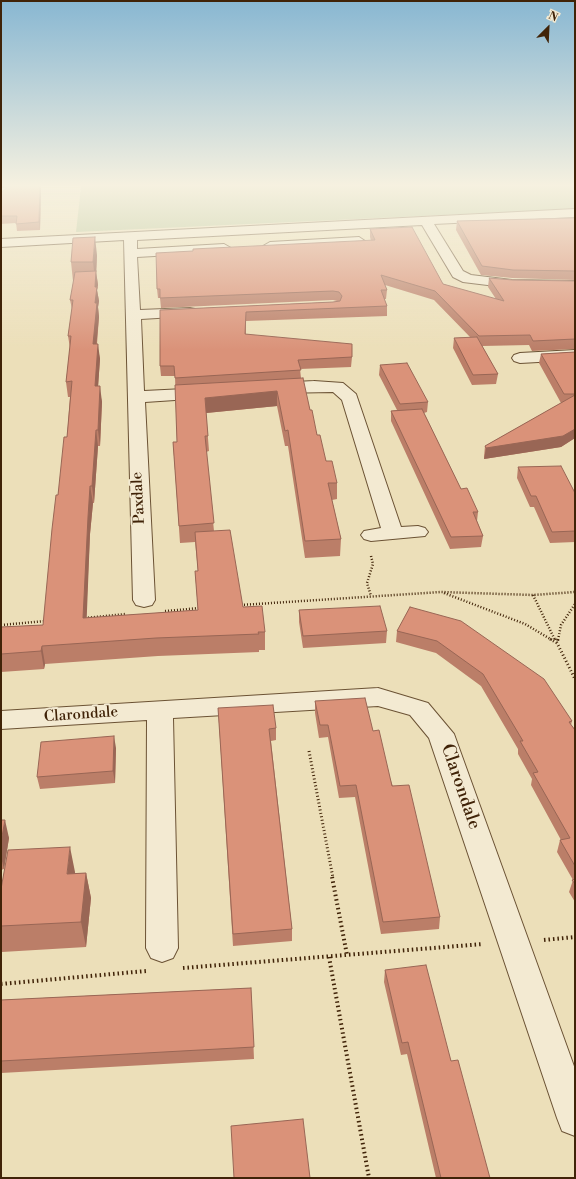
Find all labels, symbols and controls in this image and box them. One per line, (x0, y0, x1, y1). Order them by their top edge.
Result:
north arrow (528, 8, 568, 48)
text: N (546, 9, 560, 25)
street label: Paxdale (129, 471, 149, 525)
street label: Clarondale (43, 703, 119, 727)
street label: Clarondale (435, 741, 485, 833)

